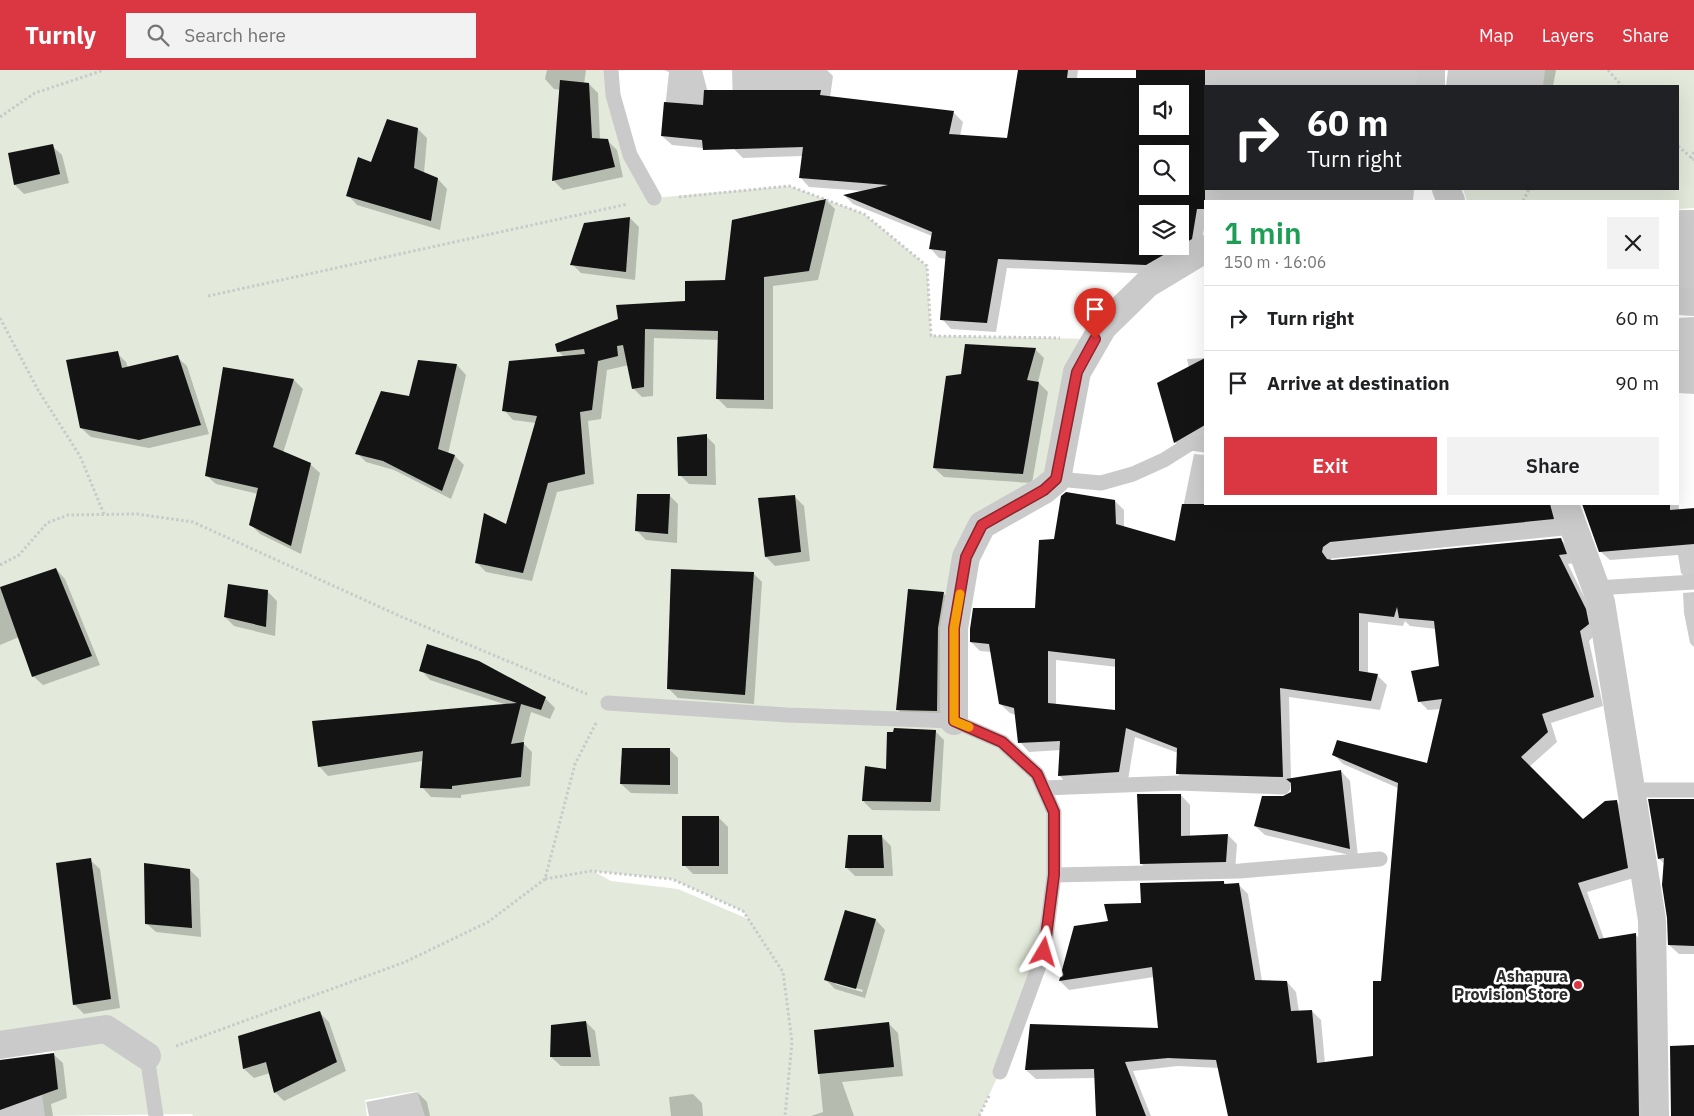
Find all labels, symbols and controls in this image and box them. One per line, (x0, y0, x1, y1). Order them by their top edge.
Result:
search box (126, 13, 476, 58)
text: Turnly (25, 19, 96, 51)
icon: search (144, 21, 172, 49)
text: Search here (184, 23, 286, 47)
text: Map (1479, 24, 1514, 47)
text: Layers (1542, 24, 1594, 47)
text: Share (1622, 24, 1669, 47)
map controls (1139, 85, 1189, 255)
button: sound (1139, 85, 1189, 135)
text: 60 m (1307, 100, 1389, 146)
icon: right (1224, 105, 1289, 170)
text: Turn right (1307, 144, 1402, 173)
button: search (1139, 145, 1189, 195)
button: layers (1139, 205, 1189, 255)
text: 1 min (1224, 213, 1302, 252)
button: close (1607, 217, 1659, 269)
text: 150 m · 16:06 (1224, 252, 1326, 272)
pin (1074, 288, 1116, 339)
icon: arrive (1081, 295, 1109, 323)
icon: right (1224, 304, 1252, 332)
text: Turn right (1267, 306, 1354, 330)
text: 60 m (1615, 306, 1659, 330)
icon: arrive (1224, 369, 1252, 397)
text: Arrive at destination (1267, 371, 1450, 395)
text: 90 m (1615, 371, 1659, 395)
button: Exit (1224, 437, 1437, 495)
button: Share (1447, 437, 1659, 495)
position arrow (1017, 925, 1069, 977)
place label: Ashapura Provision Store (1454, 966, 1568, 1004)
marker: Ashapura Provision Store (1572, 979, 1584, 991)

